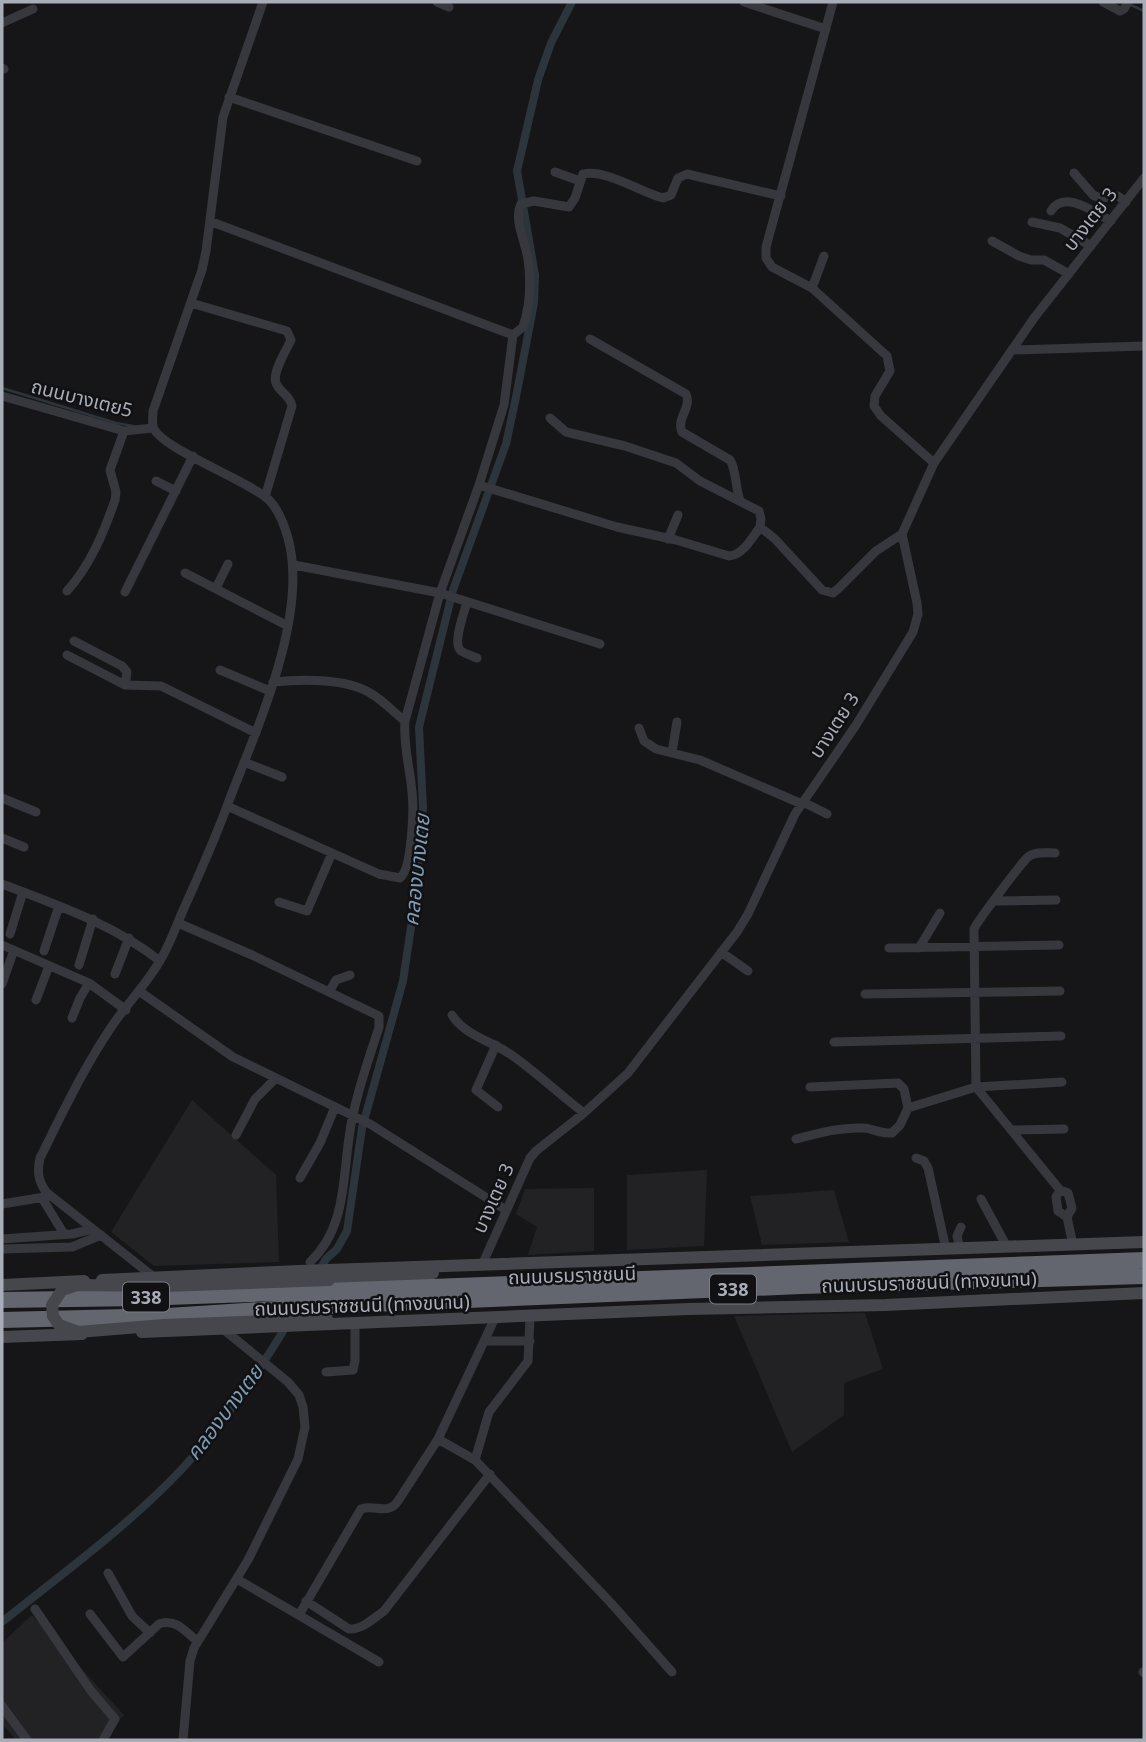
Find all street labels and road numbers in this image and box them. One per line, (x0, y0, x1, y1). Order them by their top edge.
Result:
street label: บางเตย 3 (1057, 182, 1123, 256)
street label: ถนนบางเตย5 (29, 373, 135, 423)
street label: บางเตย 3 (803, 687, 865, 763)
street label: บางเตย 3 (466, 1159, 520, 1237)
street label: ถนนบรมราชชนนี (507, 1260, 637, 1290)
street label: ถนนบรมราชชนนี (ทางขนาน) (821, 1265, 1037, 1299)
road number: 338 (710, 1274, 756, 1304)
road number: 338 (123, 1282, 169, 1312)
street label: ถนนบรมราชชนนี (ทางขนาน) (254, 1288, 470, 1322)

